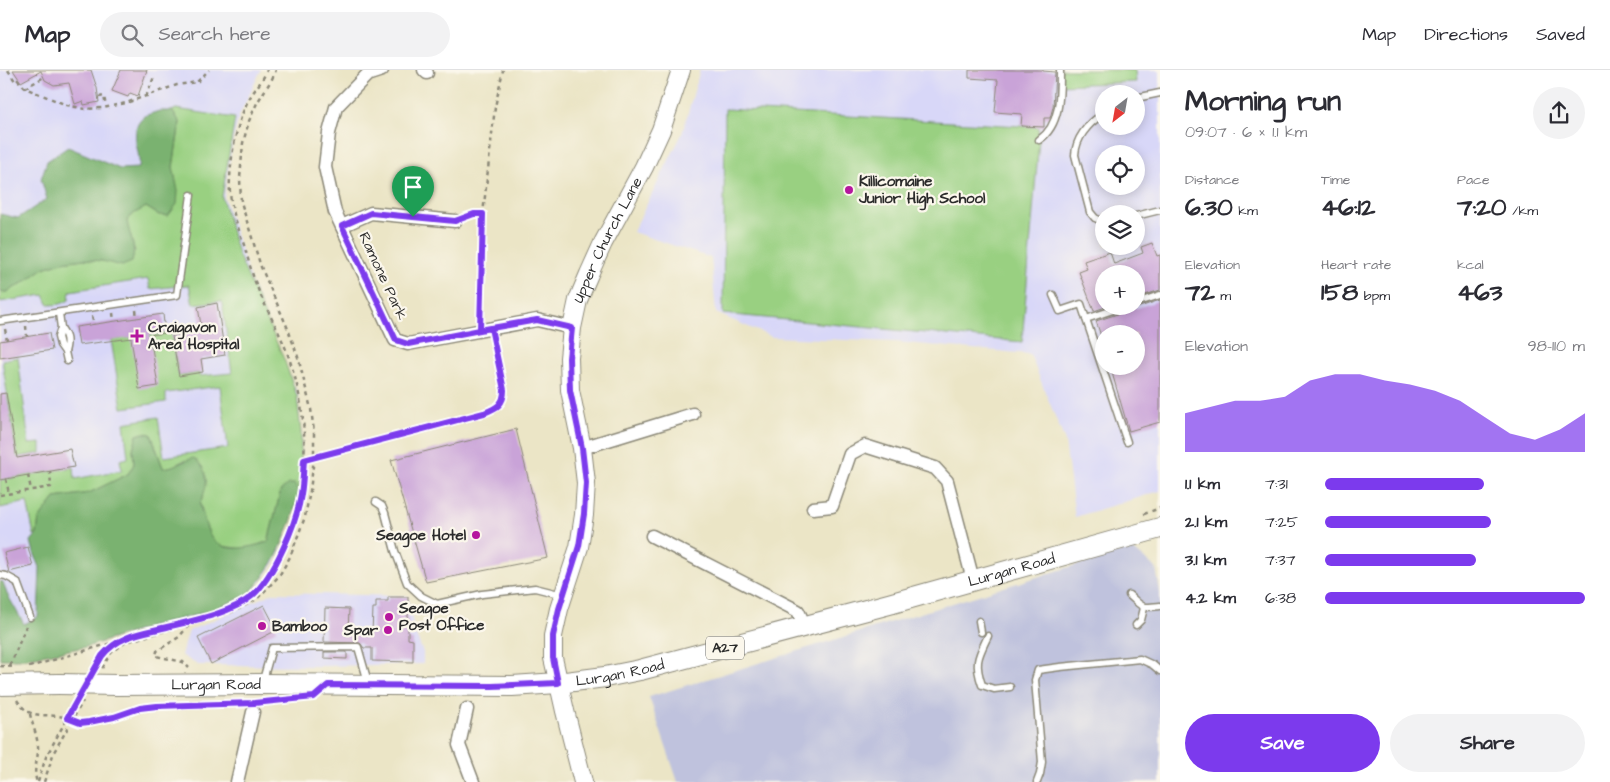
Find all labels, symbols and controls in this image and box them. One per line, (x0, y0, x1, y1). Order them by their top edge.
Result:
search box (100, 12, 450, 57)
text: Map (25, 18, 70, 52)
icon: search (118, 21, 146, 49)
text: Search here (158, 21, 271, 48)
text: Map (1362, 22, 1396, 47)
text: Directions (1424, 22, 1508, 47)
text: Saved (1536, 22, 1585, 47)
text: Morning run (1185, 82, 1341, 121)
north arrow (1095, 85, 1145, 135)
map controls (1095, 85, 1145, 375)
button: share (1533, 87, 1585, 139)
text: 09:07 · 6 × 1.1 km (1185, 121, 1307, 143)
button: locate (1095, 145, 1145, 195)
pin (392, 166, 434, 217)
text: Distance (1185, 170, 1239, 190)
text: Time (1321, 170, 1350, 190)
text: Pace (1457, 170, 1489, 190)
place label: Killicomaine Junior High School (858, 171, 986, 211)
icon: arrive (399, 173, 427, 201)
street label: Upper Church Lane (567, 173, 647, 306)
marker: Killicomaine Junior High School (843, 184, 855, 196)
text: 6.30 (1185, 190, 1233, 225)
text: 46:12 (1321, 190, 1375, 225)
text: 7:20 (1457, 190, 1507, 225)
text: km (1233, 201, 1258, 221)
text: /km (1507, 201, 1538, 221)
button: layers (1095, 205, 1145, 255)
street label: Ramone Park (353, 229, 413, 323)
text: Elevation (1185, 255, 1240, 275)
text: Heart rate (1321, 255, 1391, 275)
text: kcal (1457, 255, 1484, 275)
button: + (1095, 265, 1145, 315)
text: 72 (1185, 275, 1215, 310)
text: 158 (1321, 275, 1358, 310)
text: 463 (1457, 275, 1502, 310)
text: m (1215, 286, 1231, 306)
text: bpm (1358, 286, 1390, 306)
place label: Craigavon Area Hospital (148, 317, 240, 355)
button: − (1095, 325, 1145, 375)
marker: Craigavon Area Hospital (130, 329, 144, 343)
text: Elevation (1185, 335, 1248, 357)
text: 98–110 m (1528, 335, 1585, 357)
text: 1.1 km (1185, 473, 1220, 495)
text: 7:31 (1265, 473, 1288, 495)
text: 2.1 km (1185, 511, 1227, 533)
text: 7:25 (1265, 511, 1298, 533)
place label: Seagoe Hotel (375, 525, 467, 548)
marker: Seagoe Hotel (470, 529, 482, 541)
street label: Lurgan Road (965, 547, 1058, 592)
text: 3.1 km (1185, 549, 1226, 571)
text: 7:37 (1265, 549, 1296, 571)
text: 4.2 km (1185, 587, 1236, 609)
text: 6:38 (1265, 587, 1296, 609)
place label: Seagoe Post Office (398, 598, 484, 636)
marker: Seagoe Post Office (383, 611, 395, 623)
place label: Bamboo (272, 616, 328, 637)
marker: Bamboo (256, 620, 268, 632)
place label: Spar (343, 620, 379, 641)
marker: Spar (382, 624, 394, 636)
road number: A27 (706, 636, 744, 660)
street label: Lurgan Road (575, 653, 667, 691)
street label: Lurgan Road (171, 674, 261, 696)
button: Save (1185, 714, 1380, 772)
button: Share (1390, 714, 1585, 772)

